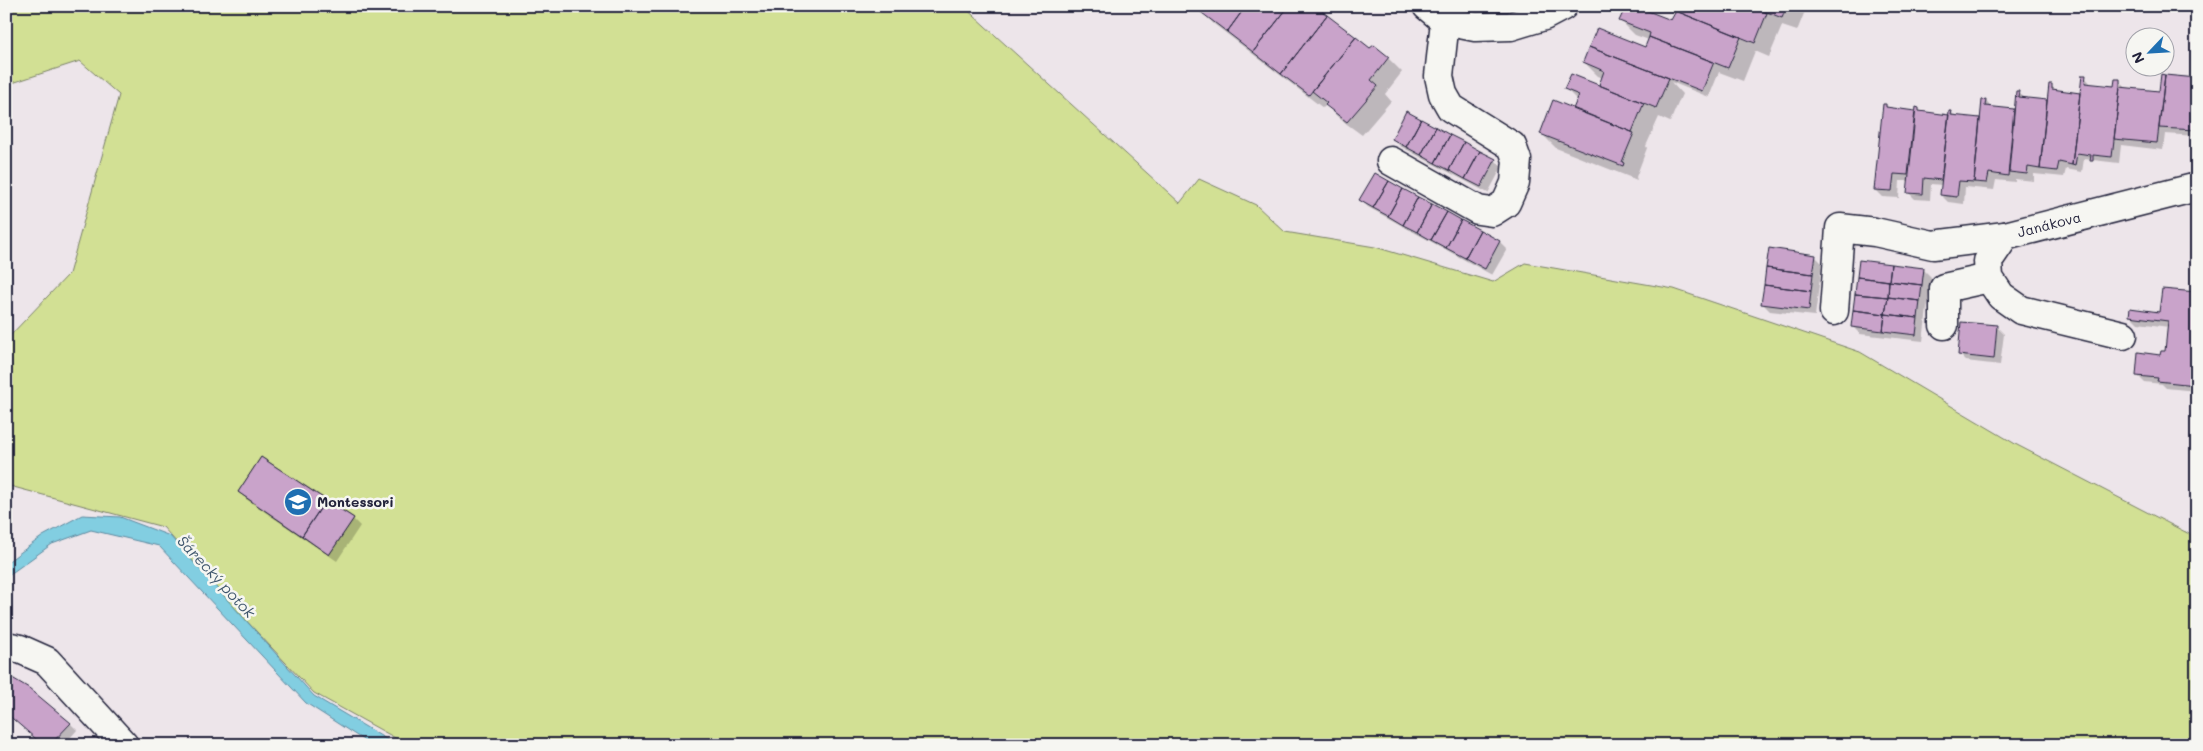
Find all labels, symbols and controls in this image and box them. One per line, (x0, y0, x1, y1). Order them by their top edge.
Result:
north arrow (2126, 28, 2176, 78)
text: N (2127, 49, 2149, 67)
street label: Janákova (2015, 207, 2083, 241)
school or university icon: Montessori (283, 487, 313, 517)
place label: Montessori (317, 492, 394, 511)
water label: Šárecký potok (173, 531, 261, 623)

